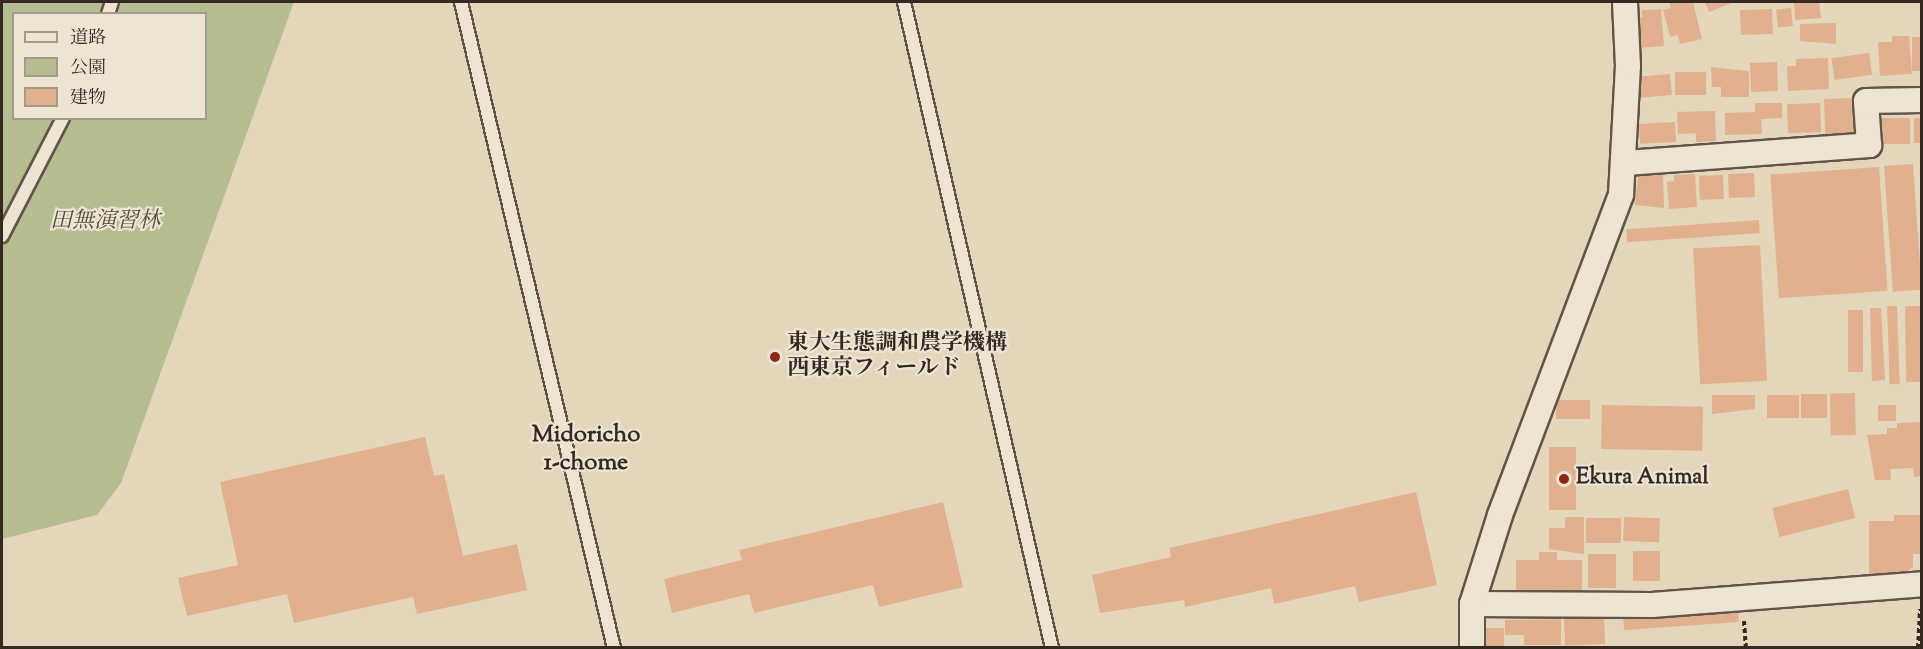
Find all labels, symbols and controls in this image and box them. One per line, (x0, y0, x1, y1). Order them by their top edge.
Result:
legend (12, 12, 207, 120)
text: 道路 (70, 26, 106, 52)
text: 公園 (70, 56, 106, 82)
text: 建物 (70, 86, 106, 112)
park label: 田無演習林 (50, 210, 160, 236)
place label: 東大生態調和農学機構 西東京フィールド (787, 331, 1007, 382)
marker: 東大生態調和農学機構 西東京フィールド (768, 350, 782, 364)
district label: Midoricho 1-chome (532, 422, 640, 478)
place label: Ekura Animal (1576, 466, 1709, 492)
marker: Ekura Animal (1557, 472, 1571, 486)

